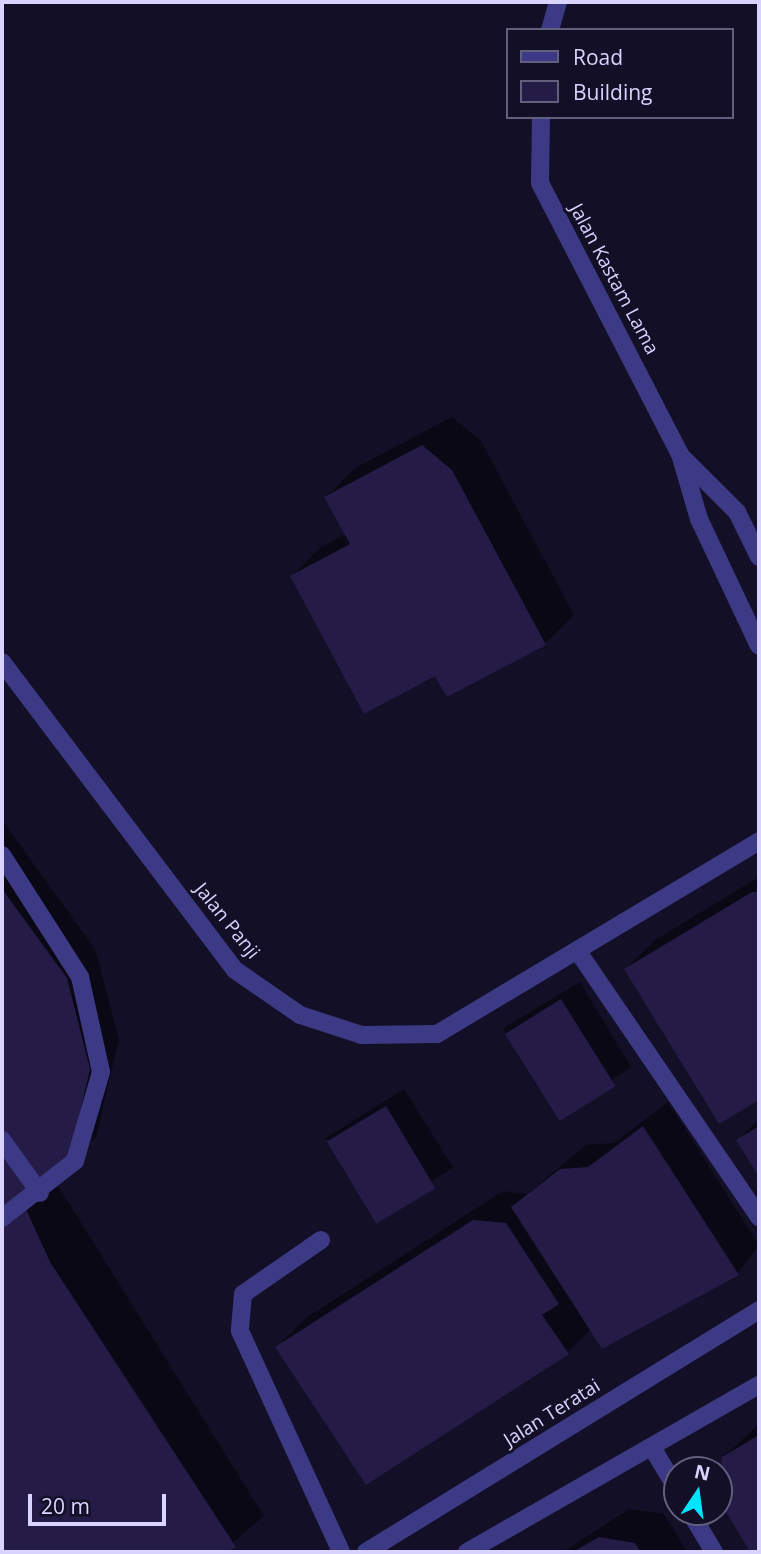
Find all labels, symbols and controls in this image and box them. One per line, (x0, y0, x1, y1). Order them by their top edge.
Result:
legend (505, 28, 733, 119)
text: Road (573, 43, 623, 71)
text: Building (573, 78, 652, 106)
street label: Jalan Kastam Lama (565, 200, 663, 358)
street label: Jalan Panji (190, 879, 264, 963)
street label: Jalan Teratai (500, 1374, 604, 1452)
north arrow (663, 1456, 733, 1526)
text: N (692, 1458, 713, 1487)
scale bar (32, 1480, 170, 1524)
text: 20 m (41, 1492, 90, 1520)

